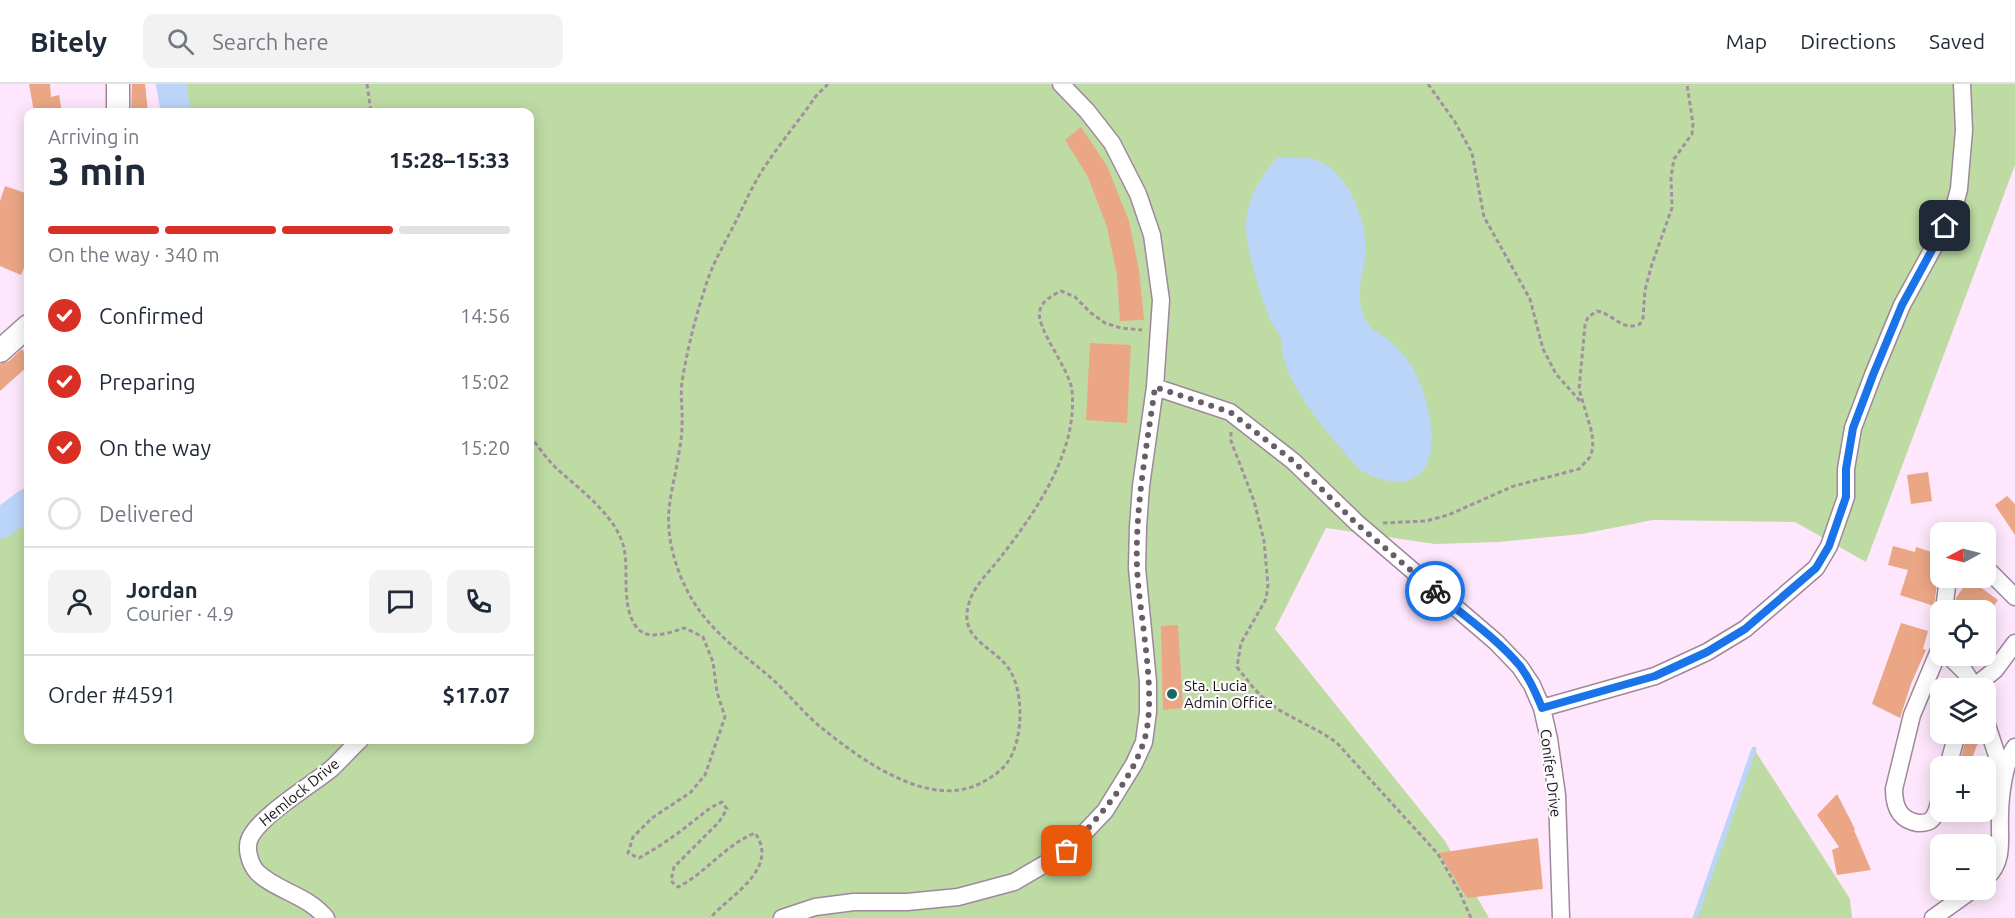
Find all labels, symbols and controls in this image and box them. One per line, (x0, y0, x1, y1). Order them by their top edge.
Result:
search box (143, 14, 563, 68)
icon: search (164, 25, 197, 58)
text: Bitely (30, 26, 107, 57)
text: Search here (212, 29, 329, 54)
text: Map (1726, 29, 1767, 53)
text: Directions (1800, 29, 1896, 53)
text: Saved (1929, 29, 1985, 53)
text: Arriving in (48, 125, 139, 148)
text: 15:28–15:33 (389, 147, 510, 172)
text: 3 min (48, 149, 147, 192)
pin (1919, 200, 1970, 251)
icon: home (1928, 209, 1961, 242)
text: On the way · 340 m (48, 243, 220, 266)
icon: check (48, 299, 81, 332)
text: Confirmed (99, 303, 204, 328)
text: 14:56 (460, 304, 510, 327)
icon: check (48, 365, 81, 398)
text: Preparing (99, 369, 196, 394)
text: 15:02 (460, 370, 510, 393)
icon: check (48, 431, 81, 464)
text: On the way (99, 435, 211, 460)
text: 15:20 (460, 436, 510, 459)
text: Delivered (99, 501, 194, 526)
north arrow (1930, 522, 1996, 588)
map controls (1930, 522, 1996, 900)
courier (1405, 561, 1465, 621)
button: person (48, 570, 111, 633)
button: chat (369, 570, 432, 633)
button: phone (447, 570, 510, 633)
icon: bike (1419, 575, 1452, 608)
text: Jordan (126, 577, 198, 602)
button: locate (1930, 600, 1996, 666)
text: Courier · 4.9 (126, 602, 234, 625)
place label: Sta. Lucia Admin Office (1184, 677, 1273, 711)
button: layers (1930, 678, 1996, 744)
text: Order #4591 (48, 682, 176, 707)
text: $17.07 (443, 682, 510, 707)
marker: Sta. Lucia Admin Office (1165, 687, 1179, 701)
street label: Conifer Drive (1537, 728, 1565, 818)
street label: Hemlock Drive (256, 755, 342, 829)
button: + (1930, 756, 1996, 822)
pin (1041, 825, 1092, 876)
icon: bag (1050, 834, 1083, 867)
button: − (1930, 834, 1996, 900)

